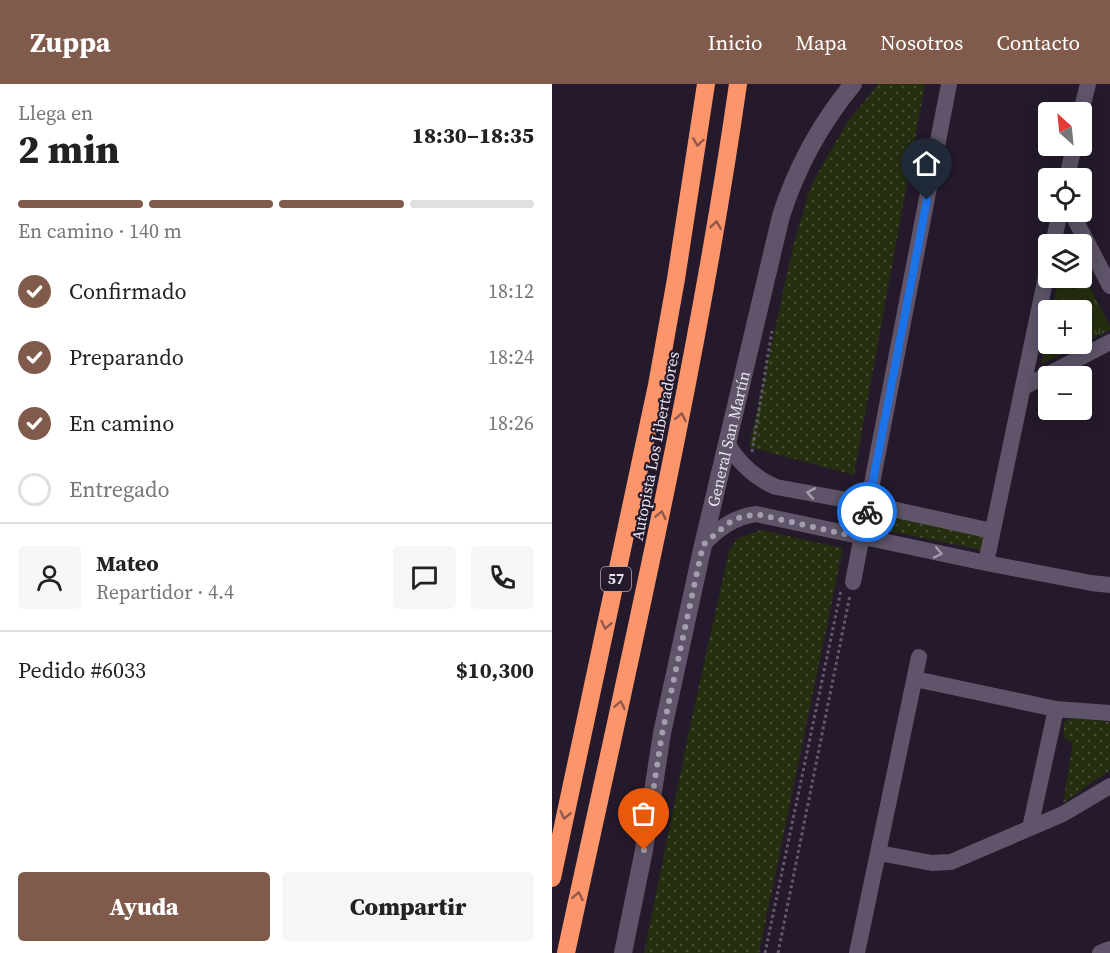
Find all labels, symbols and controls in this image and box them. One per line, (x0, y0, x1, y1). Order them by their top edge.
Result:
text: Zuppa (30, 23, 111, 61)
text: Inicio (708, 28, 762, 57)
text: Mapa (795, 28, 847, 57)
text: Nosotros (880, 28, 963, 57)
text: Contacto (996, 28, 1080, 57)
text: Llega en (18, 99, 93, 127)
north arrow (1038, 102, 1092, 156)
map controls (1038, 102, 1092, 420)
text: 18:30–18:35 (412, 120, 534, 150)
text: 2 min (18, 123, 120, 176)
one-way arrow (692, 137, 705, 147)
pin (901, 138, 952, 200)
icon: home (910, 147, 943, 180)
button: locate (1038, 168, 1092, 222)
text: En camino · 140 m (18, 217, 182, 245)
one-way arrow (709, 221, 722, 231)
button: layers (1038, 234, 1092, 288)
icon: check (18, 275, 51, 308)
text: Confirmado (69, 276, 187, 306)
text: 18:12 (488, 277, 534, 305)
button: + (1038, 300, 1092, 354)
icon: check (18, 341, 51, 374)
text: Preparando (69, 342, 184, 372)
text: 18:24 (488, 343, 534, 371)
street label: Autopista Los Libertadores (626, 350, 684, 542)
button: − (1038, 366, 1092, 420)
street label: General San Martín (701, 368, 755, 509)
icon: check (18, 407, 51, 440)
text: En camino (69, 408, 174, 438)
text: 18:26 (488, 409, 534, 437)
one-way arrow (674, 412, 687, 422)
text: Entregado (69, 474, 170, 504)
courier (837, 482, 897, 542)
one-way arrow (806, 487, 816, 500)
icon: bike (851, 496, 884, 529)
one-way arrow (654, 510, 667, 520)
one-way arrow (932, 545, 942, 558)
button: person (18, 546, 81, 609)
button: chat (393, 546, 456, 609)
button: phone (471, 546, 534, 609)
text: Mateo (96, 548, 159, 578)
road number: 57 (601, 567, 631, 591)
text: Repartidor · 4.4 (96, 578, 234, 606)
one-way arrow (601, 619, 614, 629)
text: Pedido #6033 (18, 655, 146, 685)
text: $10,300 (456, 655, 534, 685)
one-way arrow (613, 701, 626, 711)
pin (618, 788, 669, 850)
icon: bag (627, 797, 660, 830)
one-way arrow (560, 810, 573, 820)
button: Ayuda (18, 872, 270, 941)
button: Compartir (282, 872, 534, 941)
one-way arrow (571, 891, 584, 901)

